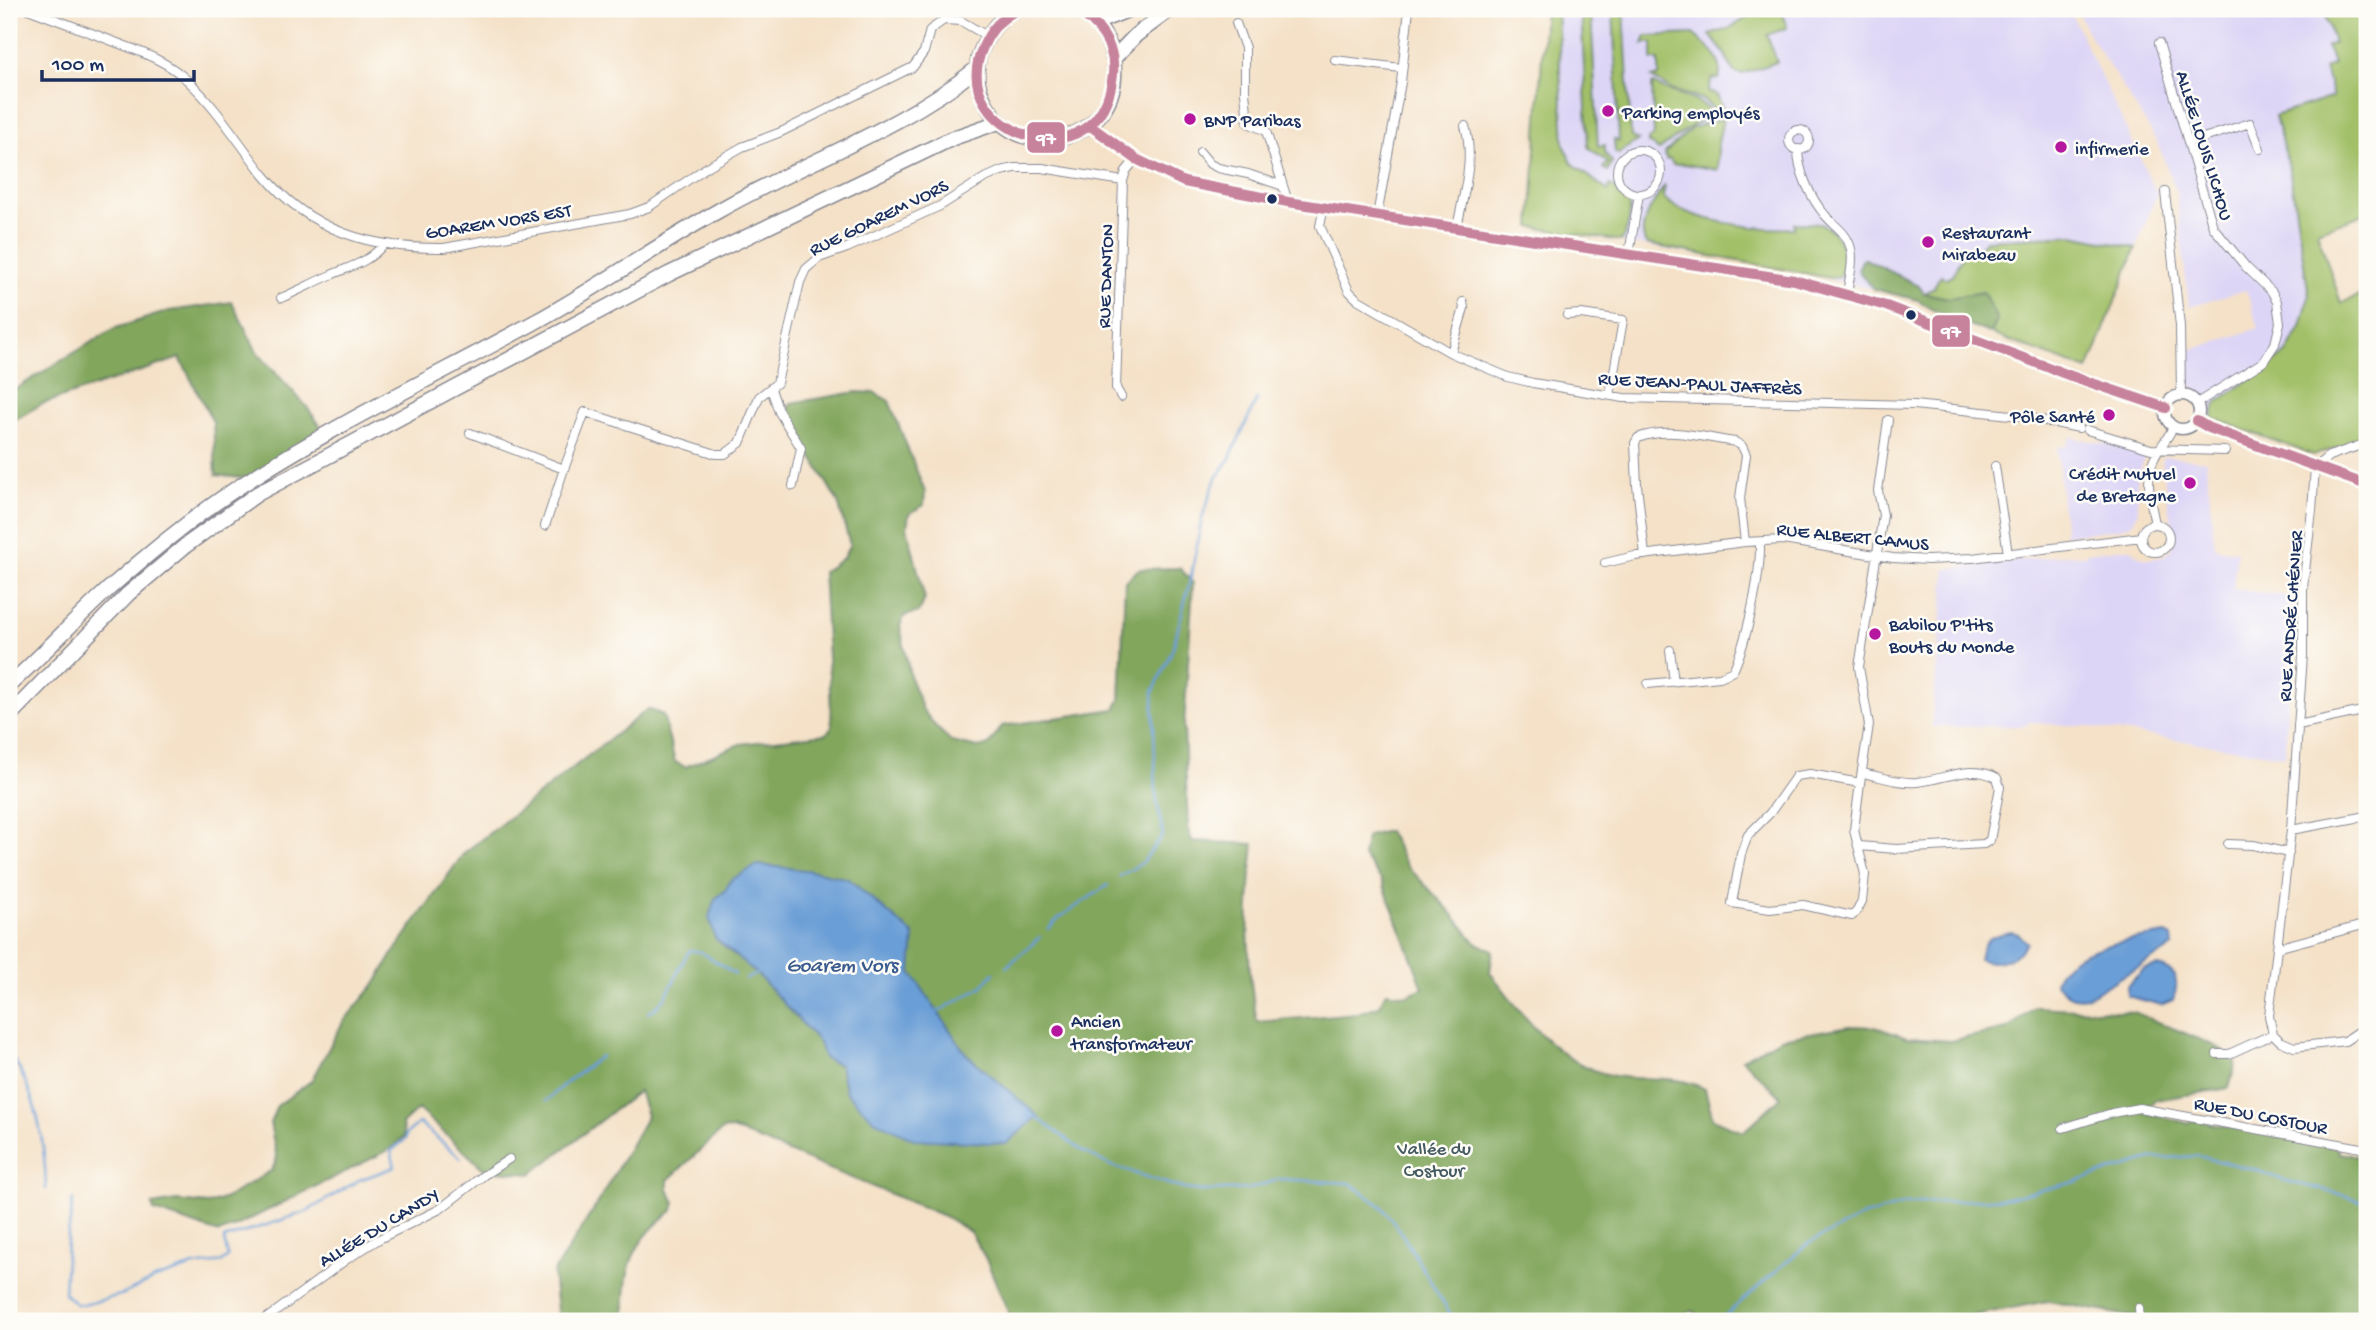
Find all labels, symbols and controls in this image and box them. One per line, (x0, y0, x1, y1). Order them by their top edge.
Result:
scale bar (42, 38, 194, 82)
text: 100 m (51, 54, 104, 79)
street label: ALLÉE LOUIS LICHOU (2169, 68, 2236, 224)
marker: Parking employés (1600, 103, 1616, 119)
place label: Parking employés (1621, 103, 1761, 126)
marker: BNP Paribas (1182, 111, 1198, 127)
place label: BNP Paribas (1203, 111, 1302, 134)
line badge: 97 (1026, 121, 1066, 154)
text: 97 (1035, 129, 1057, 152)
marker: infirmerie (2053, 139, 2069, 155)
place label: infirmerie (2075, 139, 2149, 162)
street label: RUE GOAREM VORS (806, 175, 953, 263)
unlabelled marker (1265, 192, 1279, 206)
street label: GOAREM VORS EST (424, 200, 574, 246)
place label: Restaurant Mirabeau (1942, 223, 2032, 268)
street label: RUE DANTON (1094, 224, 1121, 329)
marker: Restaurant Mirabeau (1920, 234, 1936, 250)
unlabelled marker (1904, 308, 1918, 322)
line badge: 97 (1931, 314, 1971, 348)
text: 97 (1940, 322, 1962, 345)
street label: RUE JEAN-PAUL JAFFRÈS (1597, 369, 1803, 402)
place label: Pôle Santé (2009, 407, 2095, 430)
marker: Pôle Santé (2101, 407, 2117, 423)
place label: Crédit Mutuel de Bretagne (2069, 464, 2176, 509)
marker: Crédit Mutuel de Bretagne (2182, 475, 2198, 491)
street label: RUE ALBERT CAMUS (1775, 519, 1930, 558)
street label: RUE ANDRÉ CHÉNIER (2275, 529, 2310, 702)
place label: Babilou P'tits Bouts du Monde (1888, 615, 2014, 660)
marker: Babilou P'tits Bouts du Monde (1867, 626, 1883, 642)
water label: Goarem Vors (786, 955, 900, 980)
place label: Ancien transformateur (1069, 1012, 1194, 1057)
marker: Ancien transformateur (1049, 1023, 1065, 1039)
street label: RUE DU COSTOUR (2192, 1093, 2330, 1142)
park label: Vallée du Costour (1396, 1139, 1471, 1184)
street label: ALLÉE DU CANDY (315, 1184, 444, 1274)

